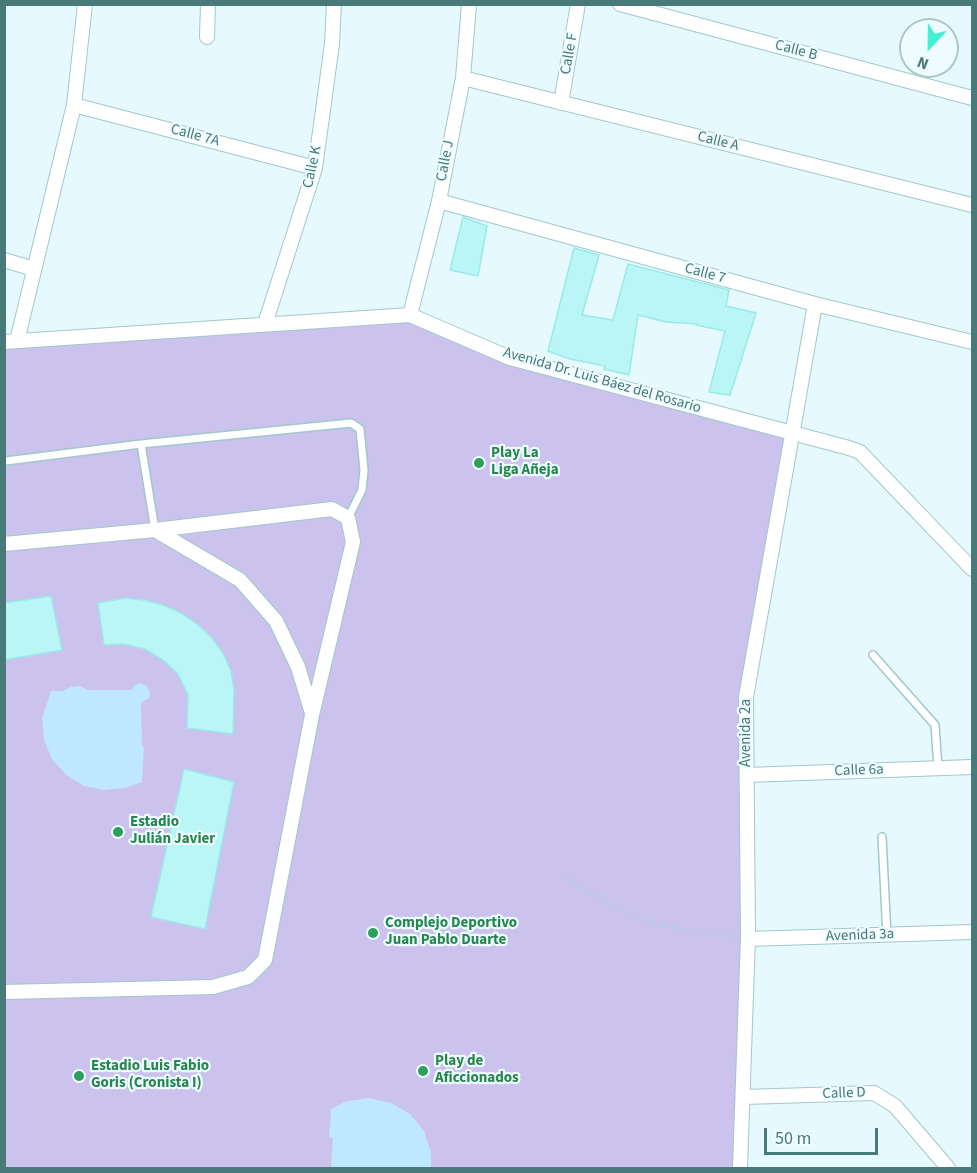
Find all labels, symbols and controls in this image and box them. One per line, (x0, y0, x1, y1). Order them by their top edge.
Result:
north arrow (899, 18, 959, 78)
street label: Calle F (558, 32, 582, 76)
street label: Calle B (773, 37, 819, 65)
text: N (914, 51, 932, 75)
street label: Calle 7A (169, 121, 221, 151)
street label: Calle A (695, 128, 741, 156)
street label: Calle J (433, 139, 459, 183)
street label: Calle K (300, 144, 326, 190)
street label: Calle 7 (683, 260, 727, 288)
street label: Avenida Dr. Luis Báez del Rosario (501, 344, 703, 418)
place label: Play La Liga Añeja (491, 445, 559, 480)
marker: Play La Liga Añeja (472, 456, 486, 470)
street label: Avenida 2a (738, 699, 756, 767)
street label: Calle 6a (834, 761, 884, 781)
place label: Estadio Julián Javier (130, 814, 215, 849)
marker: Estadio Julián Javier (111, 825, 125, 839)
place label: Complejo Deportivo Juan Pablo Duarte (385, 915, 517, 950)
marker: Complejo Deportivo Juan Pablo Duarte (366, 926, 380, 940)
street label: Avenida 3a (826, 926, 894, 946)
place label: Play de Aficcionados (435, 1053, 519, 1088)
place label: Estadio Luis Fabio Goris (Cronista I) (91, 1058, 209, 1093)
marker: Play de Aficcionados (416, 1064, 430, 1078)
marker: Estadio Luis Fabio Goris (Cronista I) (72, 1069, 86, 1083)
street label: Calle D (822, 1084, 866, 1104)
scale bar (767, 1116, 881, 1154)
text: 50 m (775, 1126, 811, 1151)

